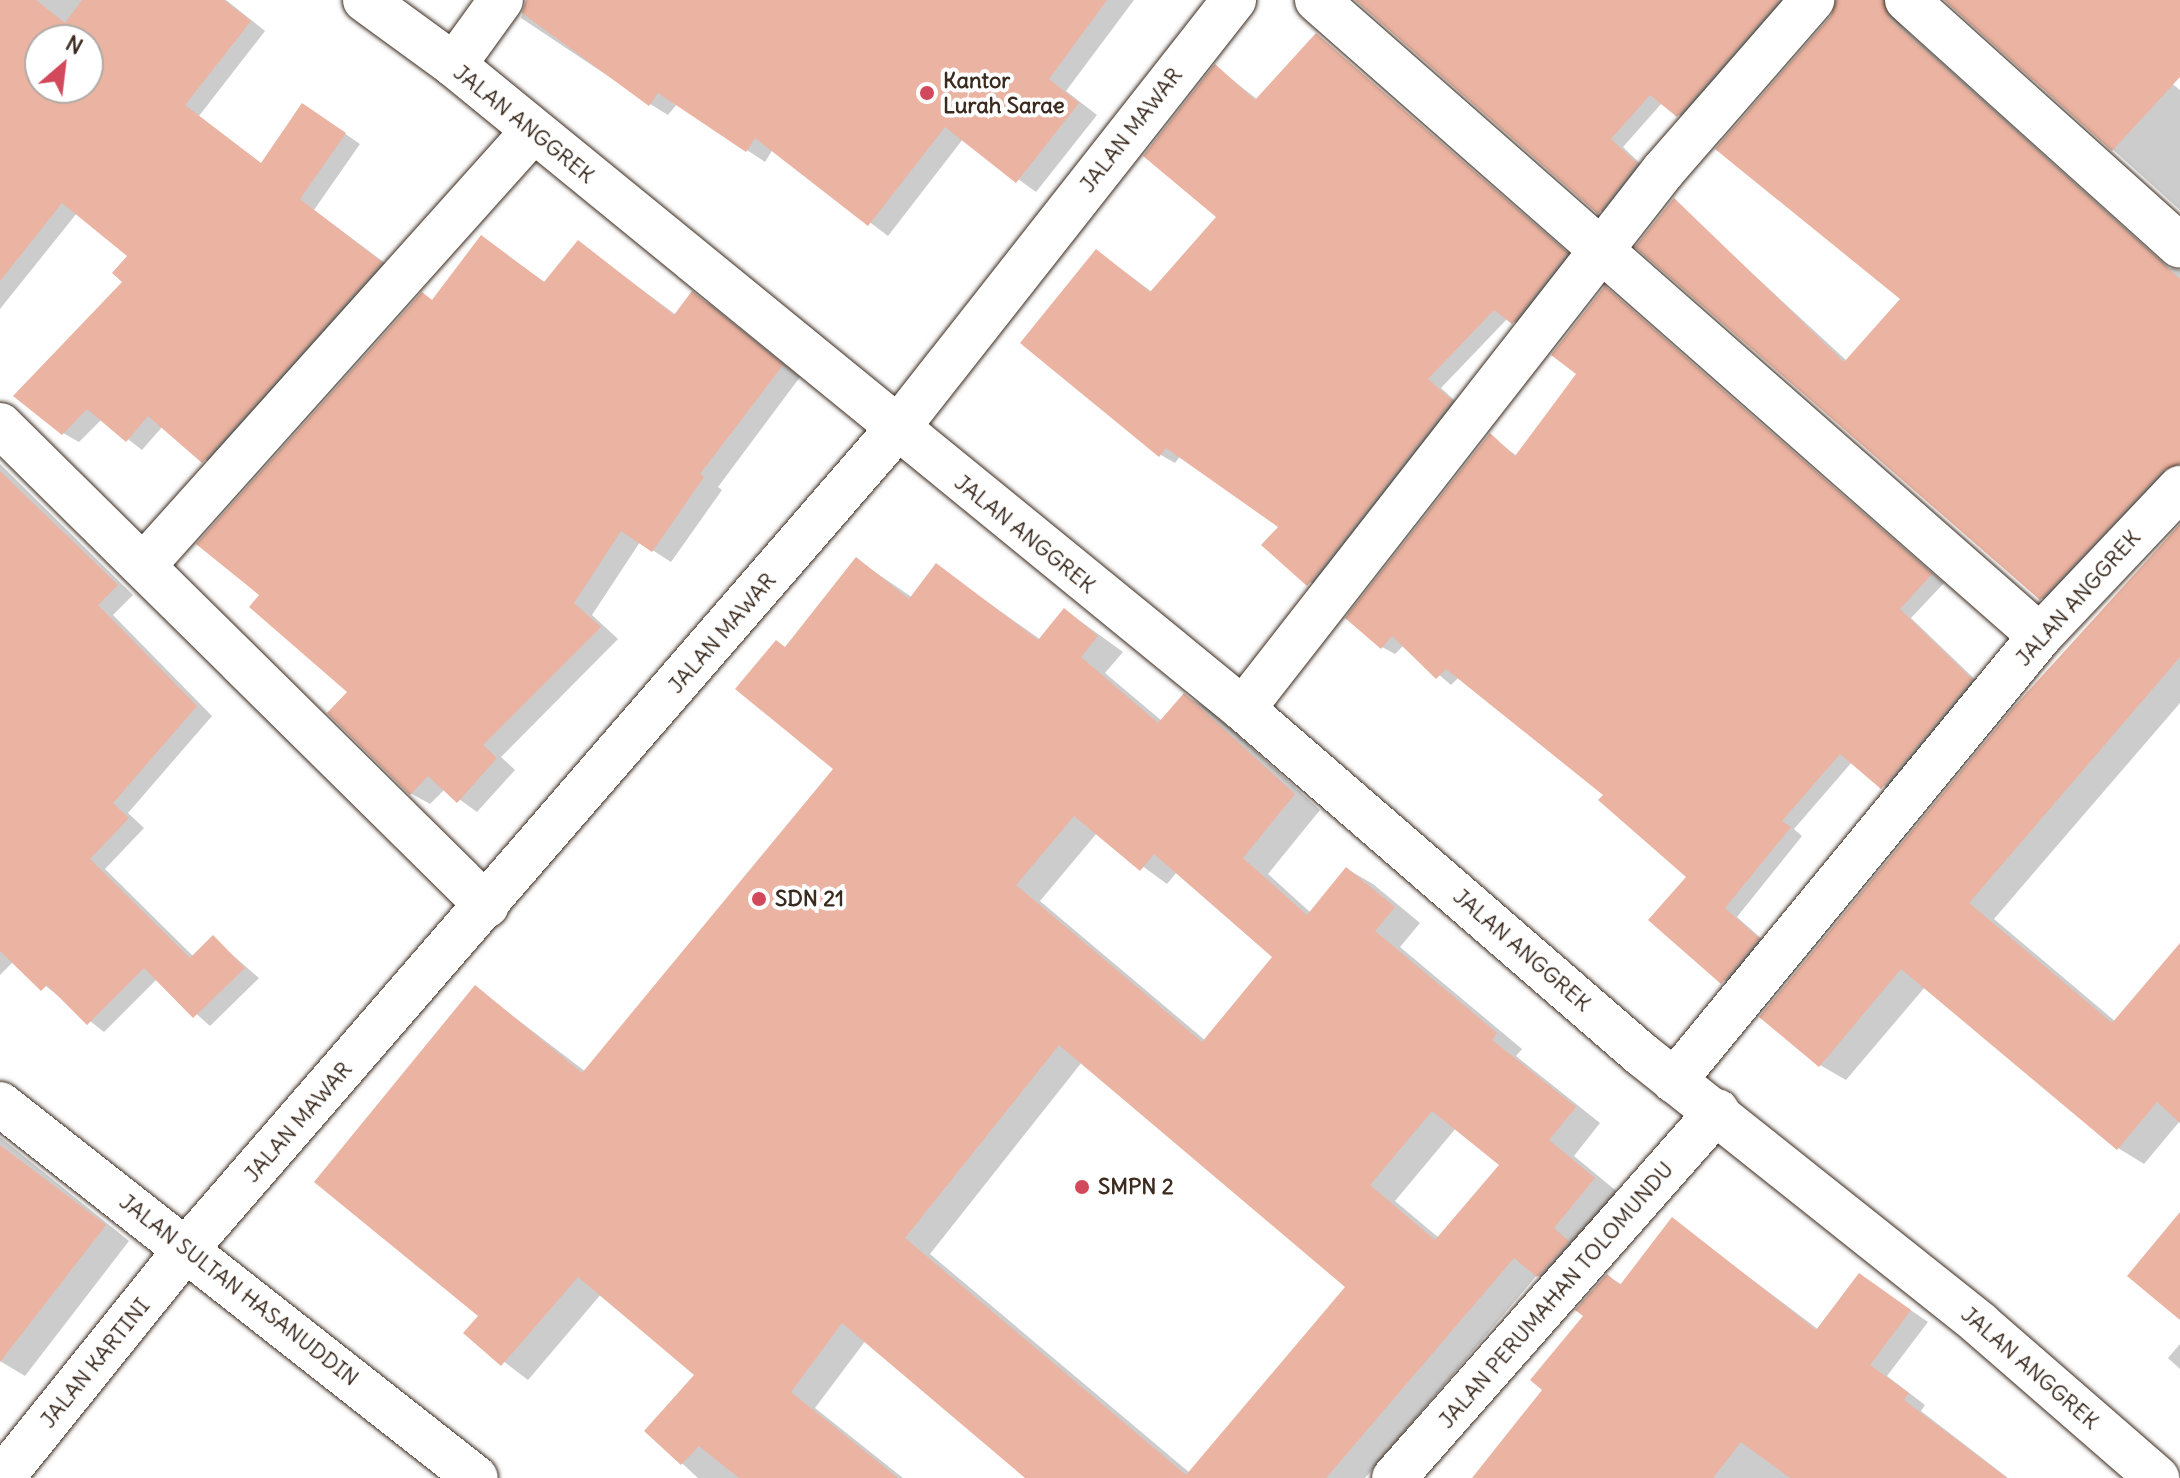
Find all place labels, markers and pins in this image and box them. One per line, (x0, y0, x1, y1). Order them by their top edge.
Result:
place label: Kantor Lurah Sarae (943, 67, 1065, 118)
marker: Kantor Lurah Sarae (918, 84, 936, 102)
place label: SDN 21 (775, 886, 844, 912)
marker: SDN 21 (750, 890, 768, 908)
place label: SMPN 2 (1098, 1174, 1174, 1200)
marker: SMPN 2 (1073, 1178, 1091, 1196)

